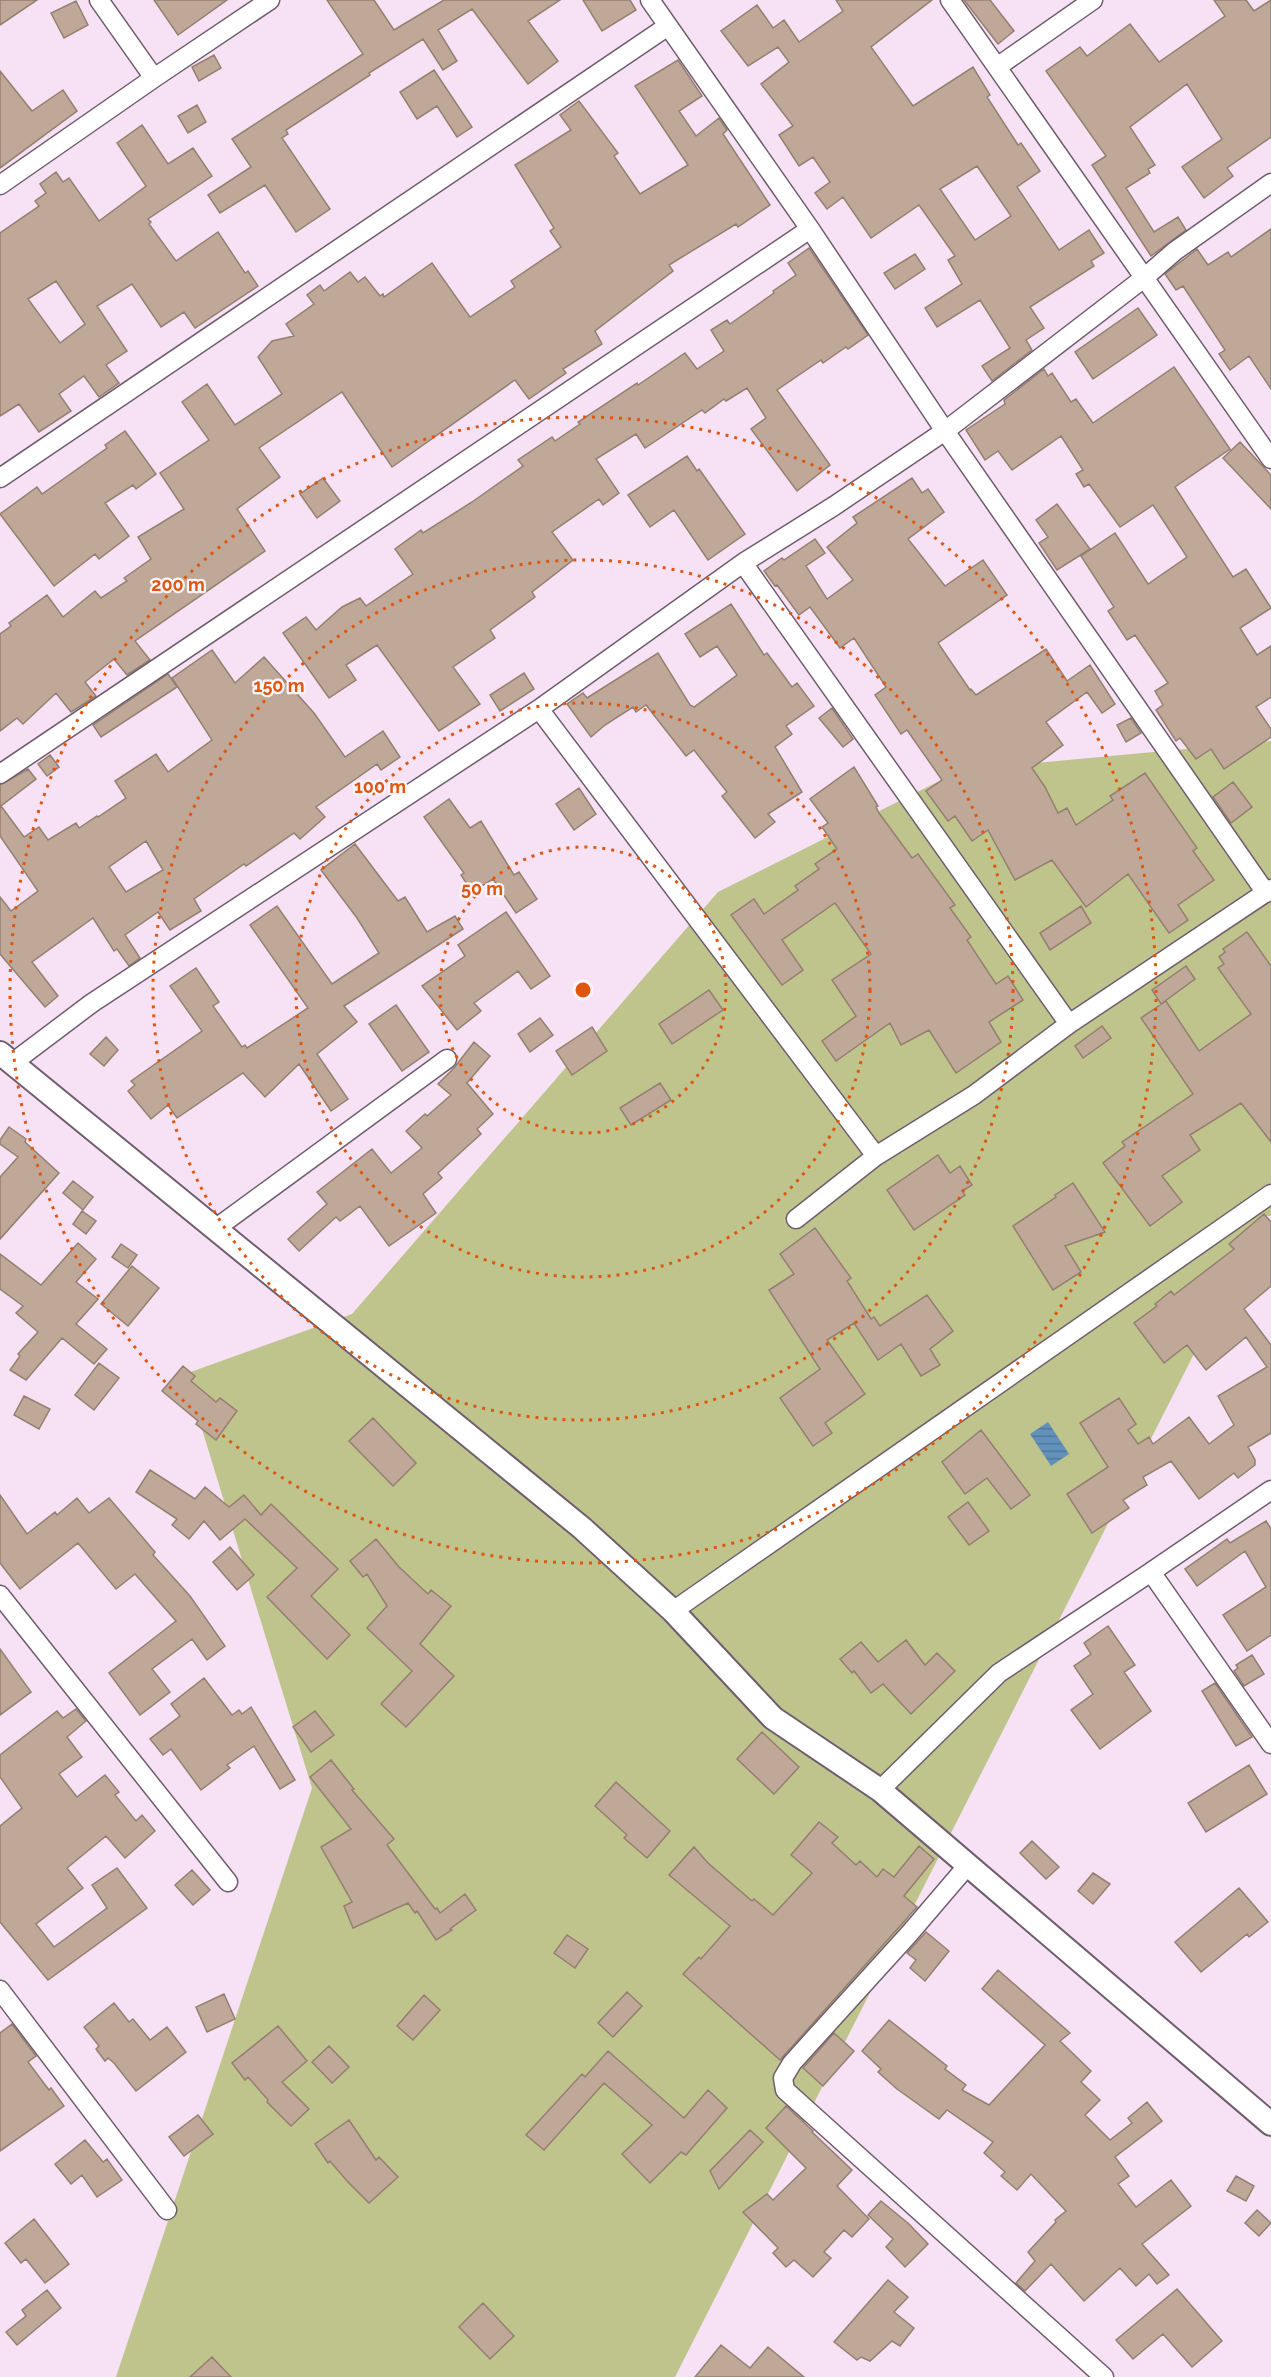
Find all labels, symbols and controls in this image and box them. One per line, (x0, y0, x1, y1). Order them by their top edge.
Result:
text: 200 m (151, 574, 205, 595)
text: 150 m (254, 675, 305, 696)
text: 100 m (354, 776, 406, 797)
text: 50 m (461, 878, 503, 899)
centre of rings (573, 980, 593, 1000)

